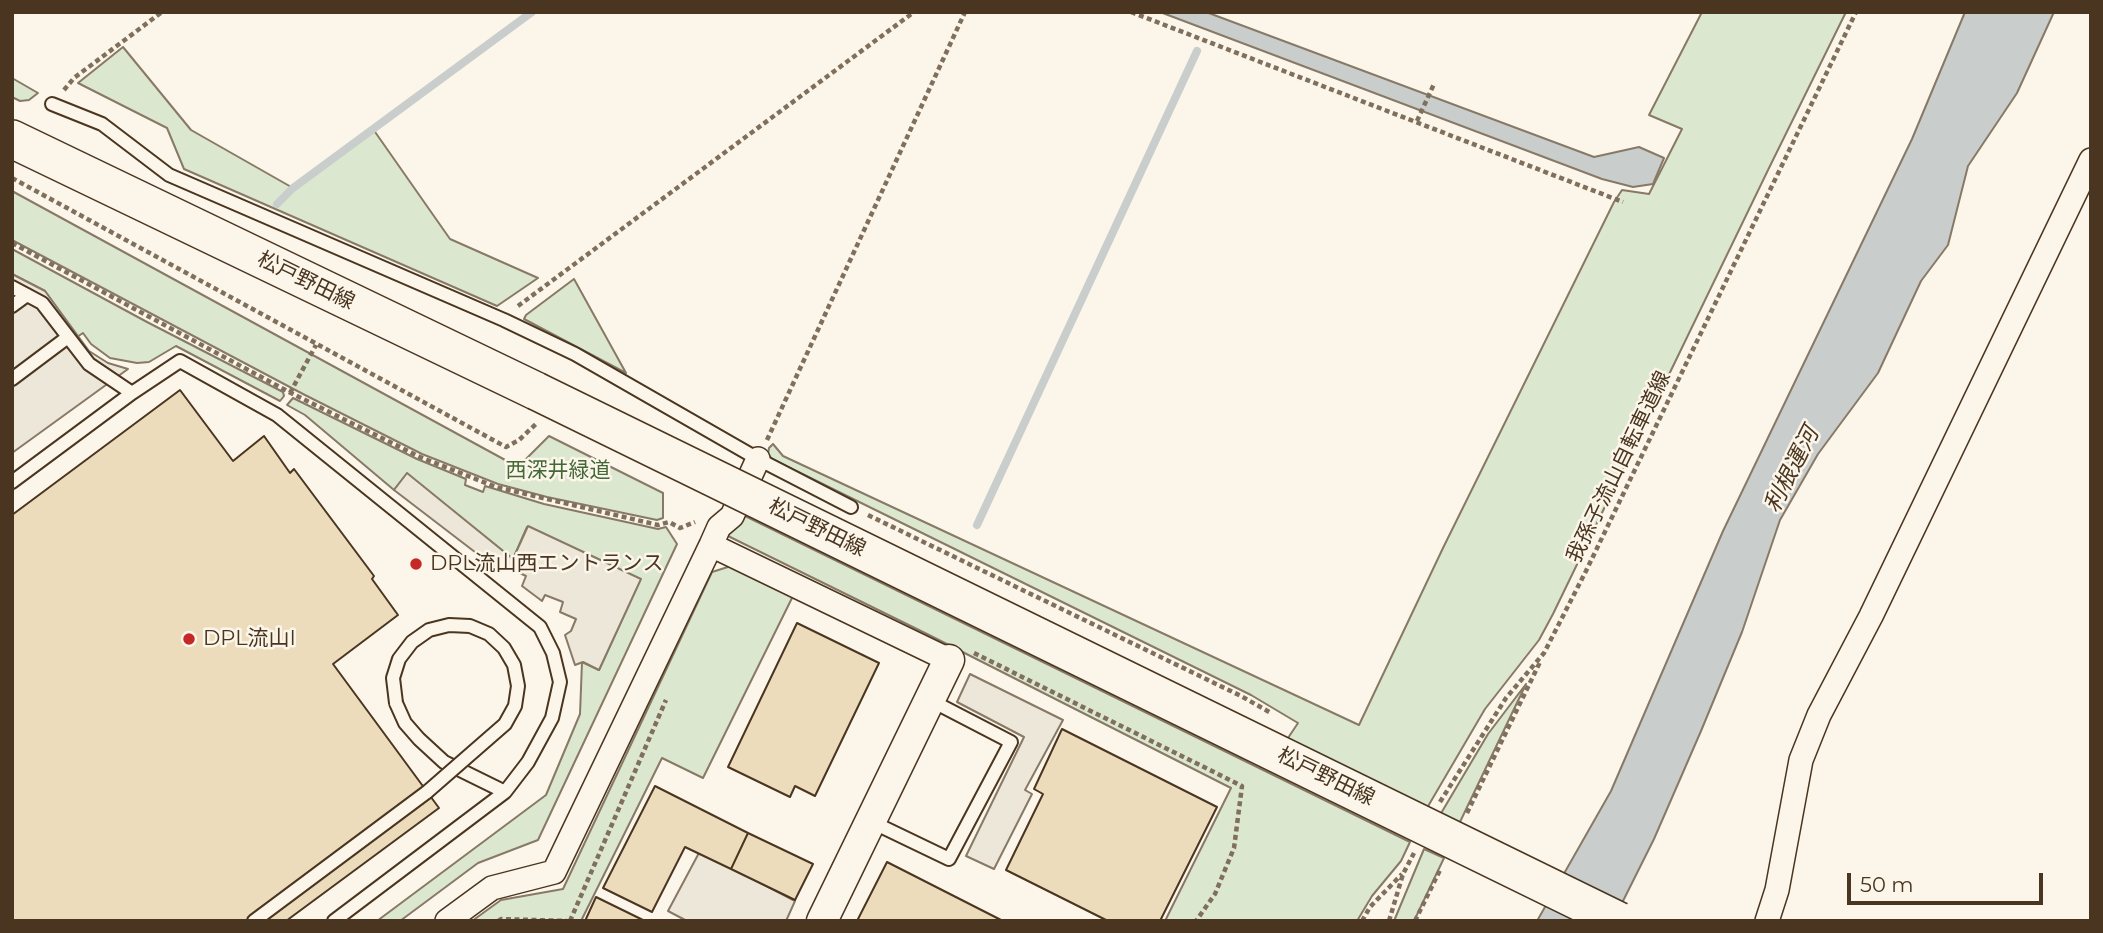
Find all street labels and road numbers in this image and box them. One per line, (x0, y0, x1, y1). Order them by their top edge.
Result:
street label: 松戸野田線 (253, 247, 359, 315)
street label: 我孫子流山自転車道線 (1562, 367, 1676, 567)
street label: 松戸野田線 (764, 494, 870, 562)
street label: 松戸野田線 (1273, 743, 1379, 811)

